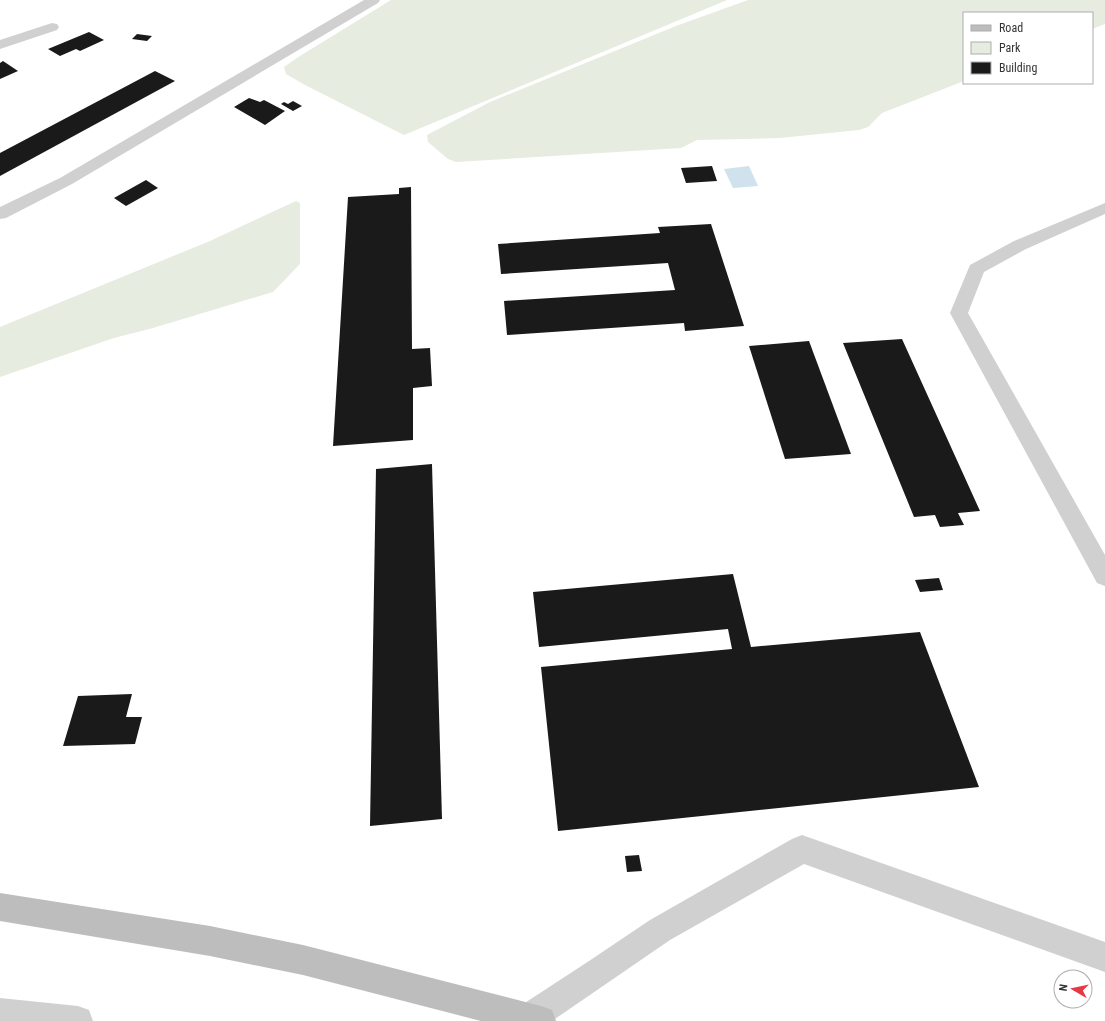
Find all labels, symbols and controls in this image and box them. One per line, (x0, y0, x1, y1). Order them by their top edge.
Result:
legend (963, 12, 1093, 84)
text: Road (999, 21, 1023, 35)
text: Park (999, 41, 1021, 55)
text: Building (999, 61, 1037, 75)
north arrow (1053, 969, 1093, 1009)
text: N (1057, 983, 1071, 992)

